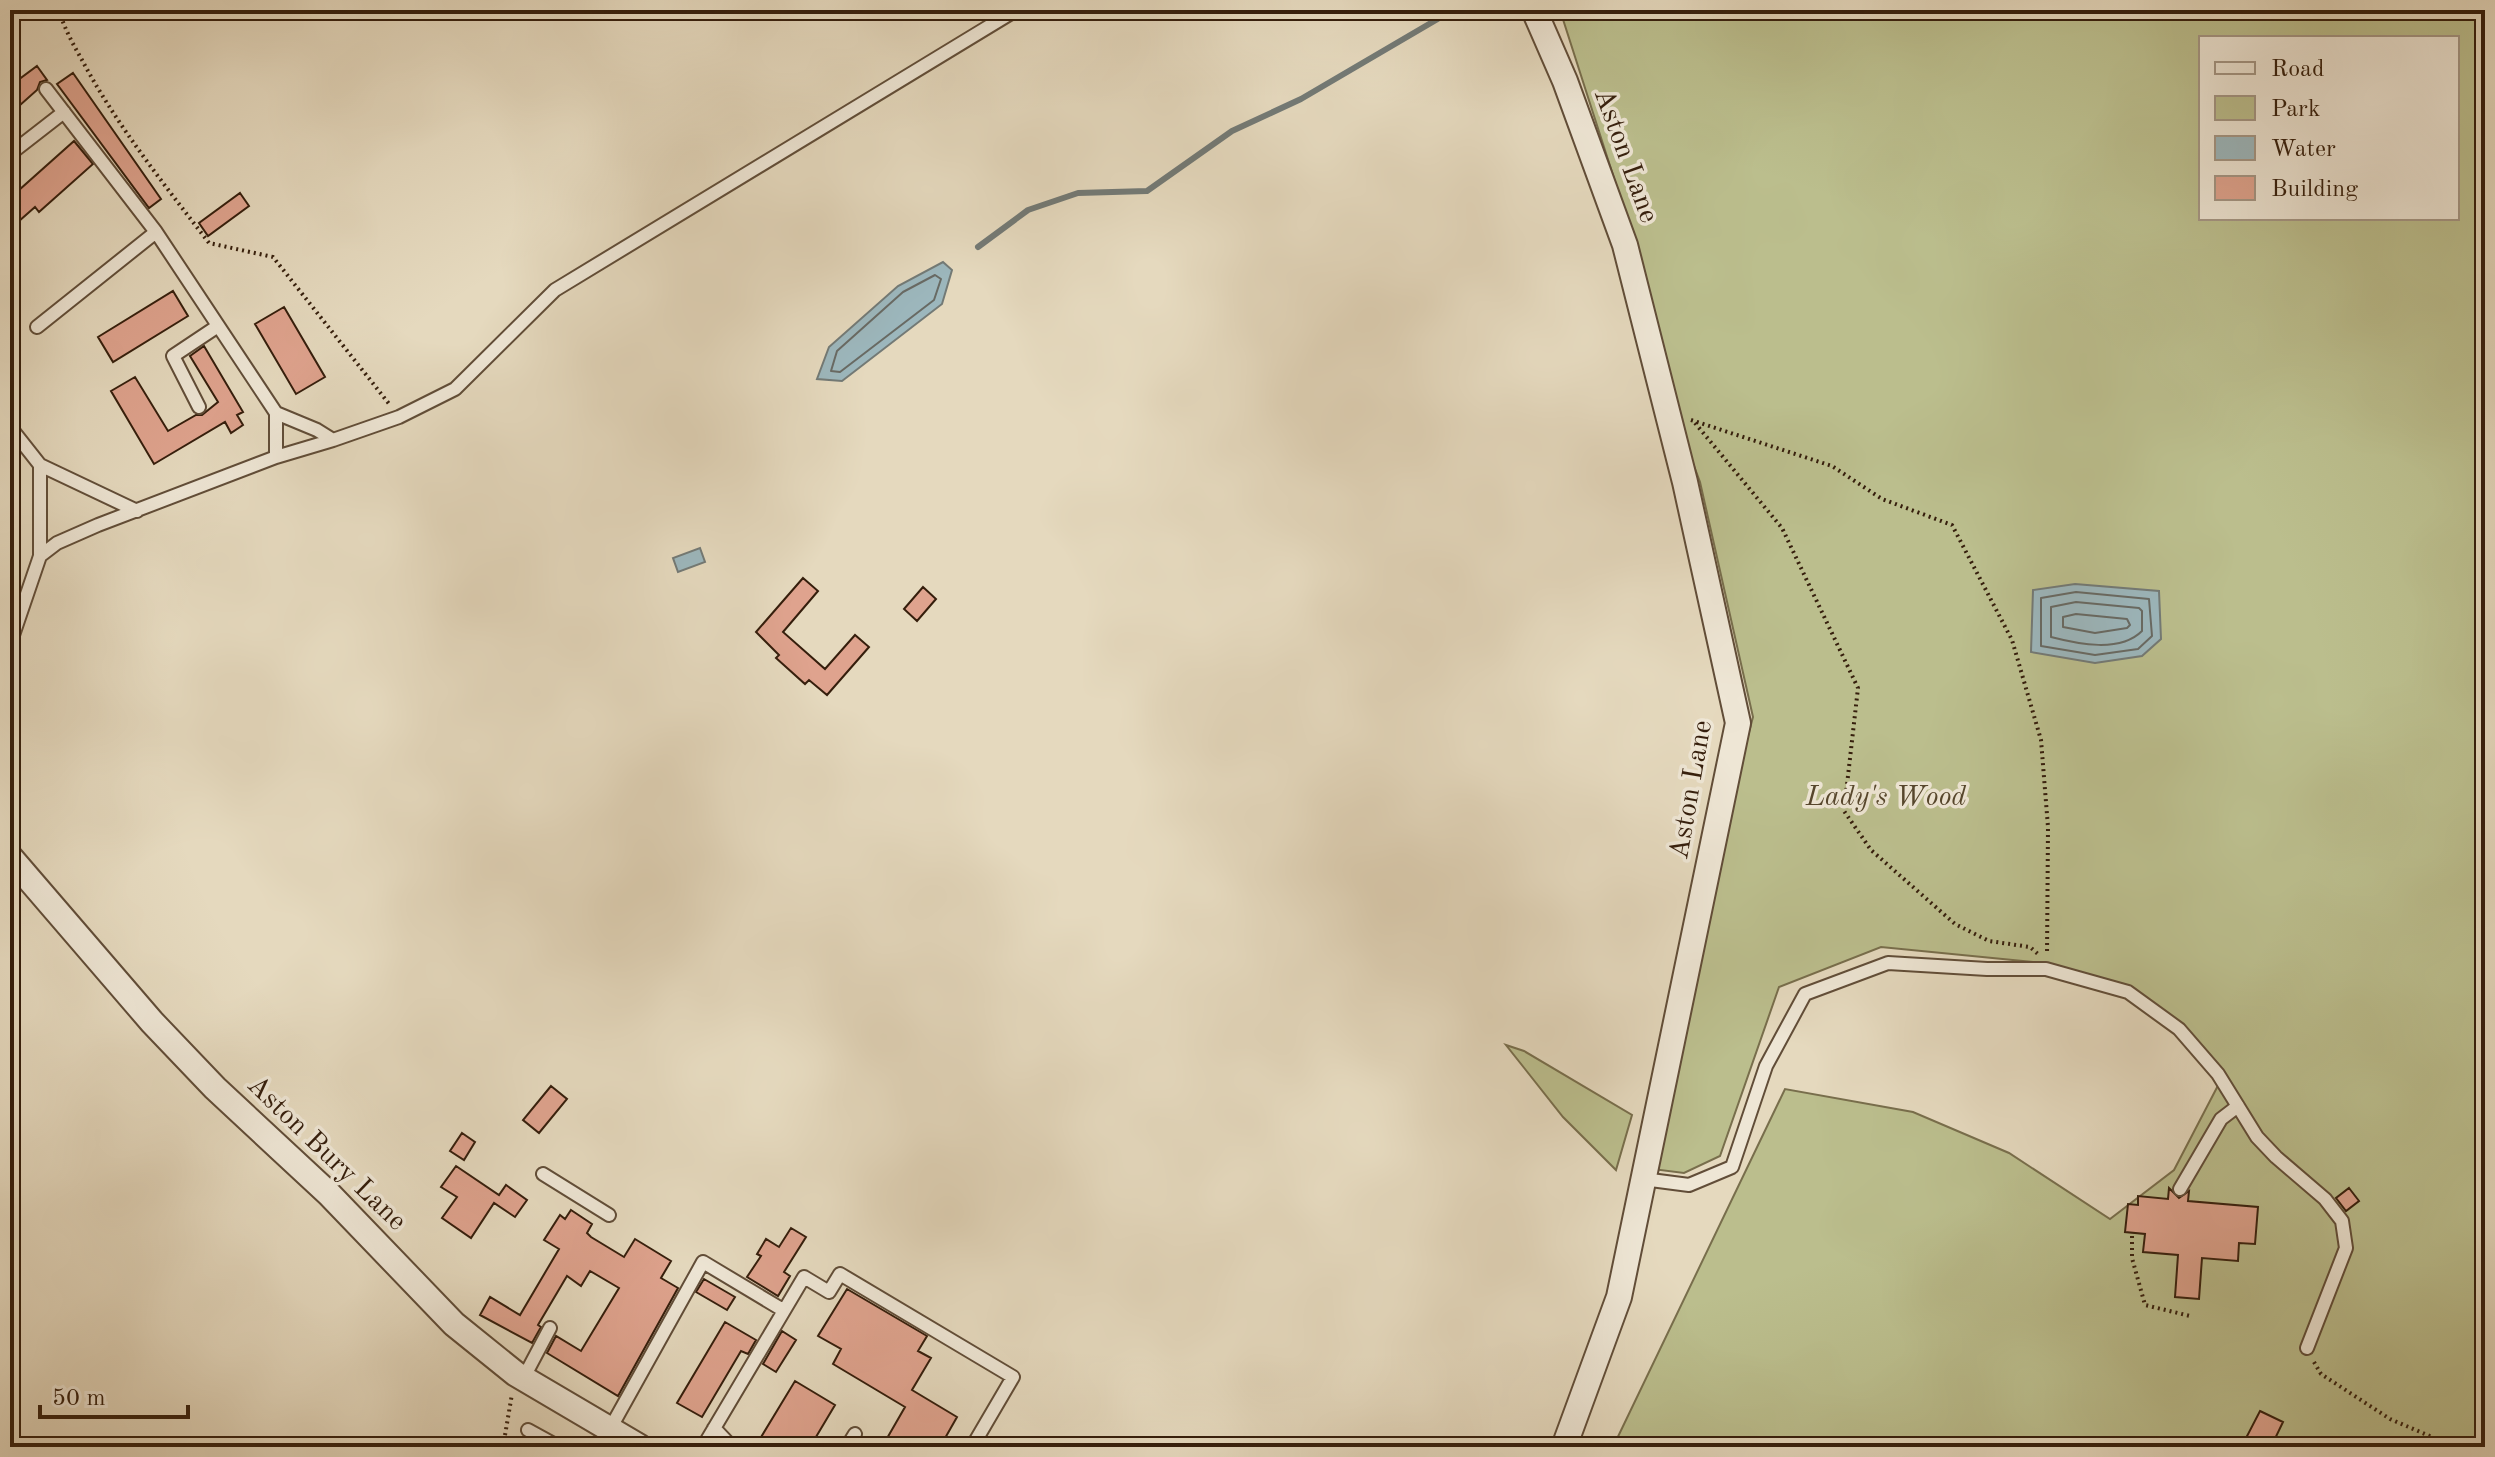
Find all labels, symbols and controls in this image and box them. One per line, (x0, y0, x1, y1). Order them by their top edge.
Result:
legend (2199, 36, 2459, 220)
text: Road (2271, 58, 2324, 82)
street label: Aston Lane (1588, 85, 1662, 227)
text: Park (2271, 98, 2320, 122)
text: Water (2271, 138, 2336, 162)
text: Building (2271, 178, 2358, 202)
street label: Aston Lane (1666, 718, 1718, 862)
park label: Lady's Wood (1805, 784, 1966, 812)
street label: Aston Bury Lane (241, 1071, 411, 1237)
scale bar (40, 1369, 188, 1419)
text: 50 m (52, 1387, 106, 1411)

